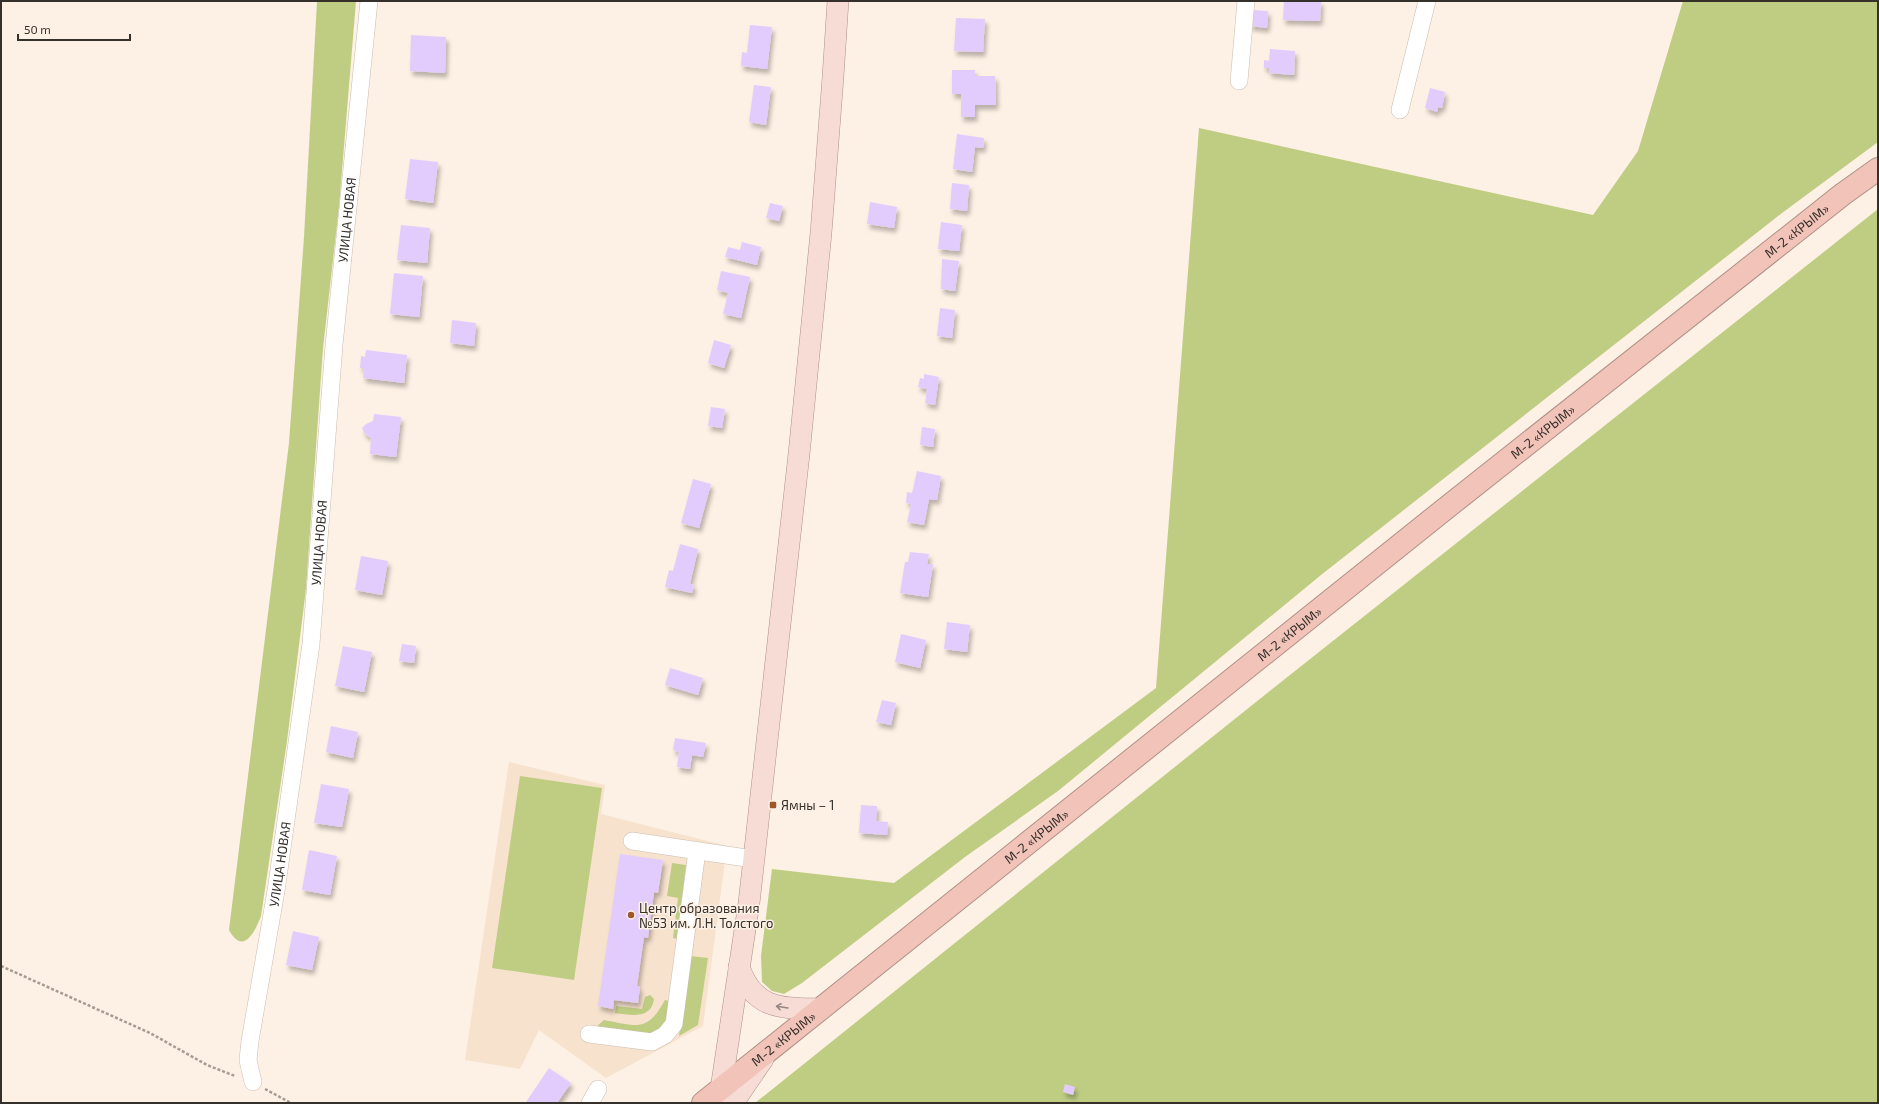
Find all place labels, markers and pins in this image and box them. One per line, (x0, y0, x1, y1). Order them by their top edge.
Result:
place label: Ямны – 1 (781, 797, 834, 813)
marker: Ямны – 1 (768, 800, 778, 810)
place label: Центр образования №53 им. Л.Н. Толстого (639, 900, 773, 931)
marker: Центр образования №53 им. Л.Н. Толстого (626, 910, 636, 920)

